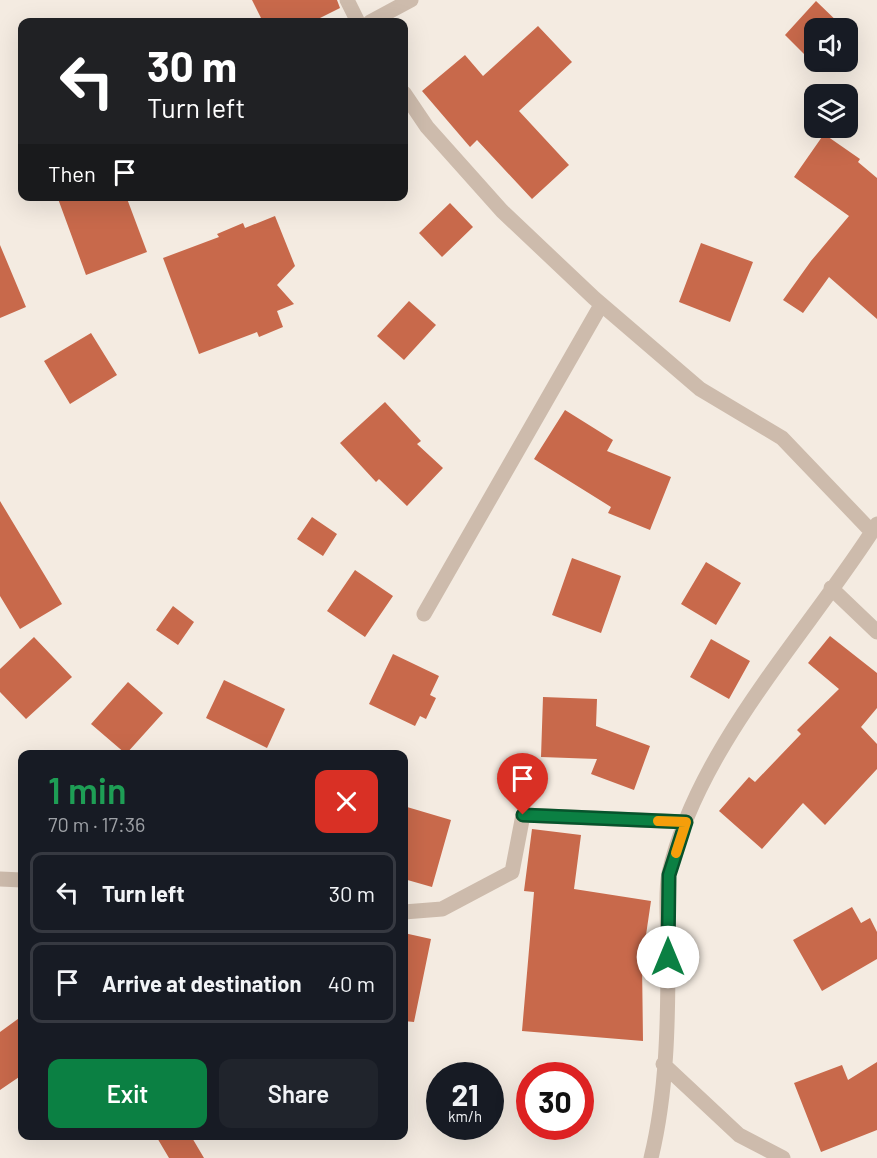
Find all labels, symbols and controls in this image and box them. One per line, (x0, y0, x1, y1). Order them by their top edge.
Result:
map controls (804, 18, 858, 138)
button: sound (804, 18, 858, 72)
text: 30 m (147, 40, 237, 90)
icon: left (48, 42, 126, 120)
button: layers (804, 84, 858, 138)
text: Turn left (147, 91, 245, 123)
icon: arrive (108, 156, 141, 189)
text: Then (48, 160, 96, 186)
pin (497, 753, 548, 815)
icon: arrive (506, 762, 539, 795)
text: 1 min (48, 768, 127, 811)
button: close (315, 770, 378, 833)
text: 70 m · 17:36 (48, 812, 145, 836)
icon: left (51, 876, 84, 909)
text: Turn left (102, 880, 185, 906)
text: 30 m (329, 880, 375, 906)
position arrow (636, 925, 700, 989)
icon: arrive (51, 966, 84, 999)
text: Arrive at destination (102, 970, 301, 996)
text: 40 m (328, 970, 375, 996)
button: Exit (48, 1059, 207, 1128)
button: Share (219, 1059, 378, 1128)
speed limit sign: 30 (516, 1062, 594, 1140)
text: 21 (451, 1076, 479, 1112)
text: km/h (448, 1107, 482, 1125)

